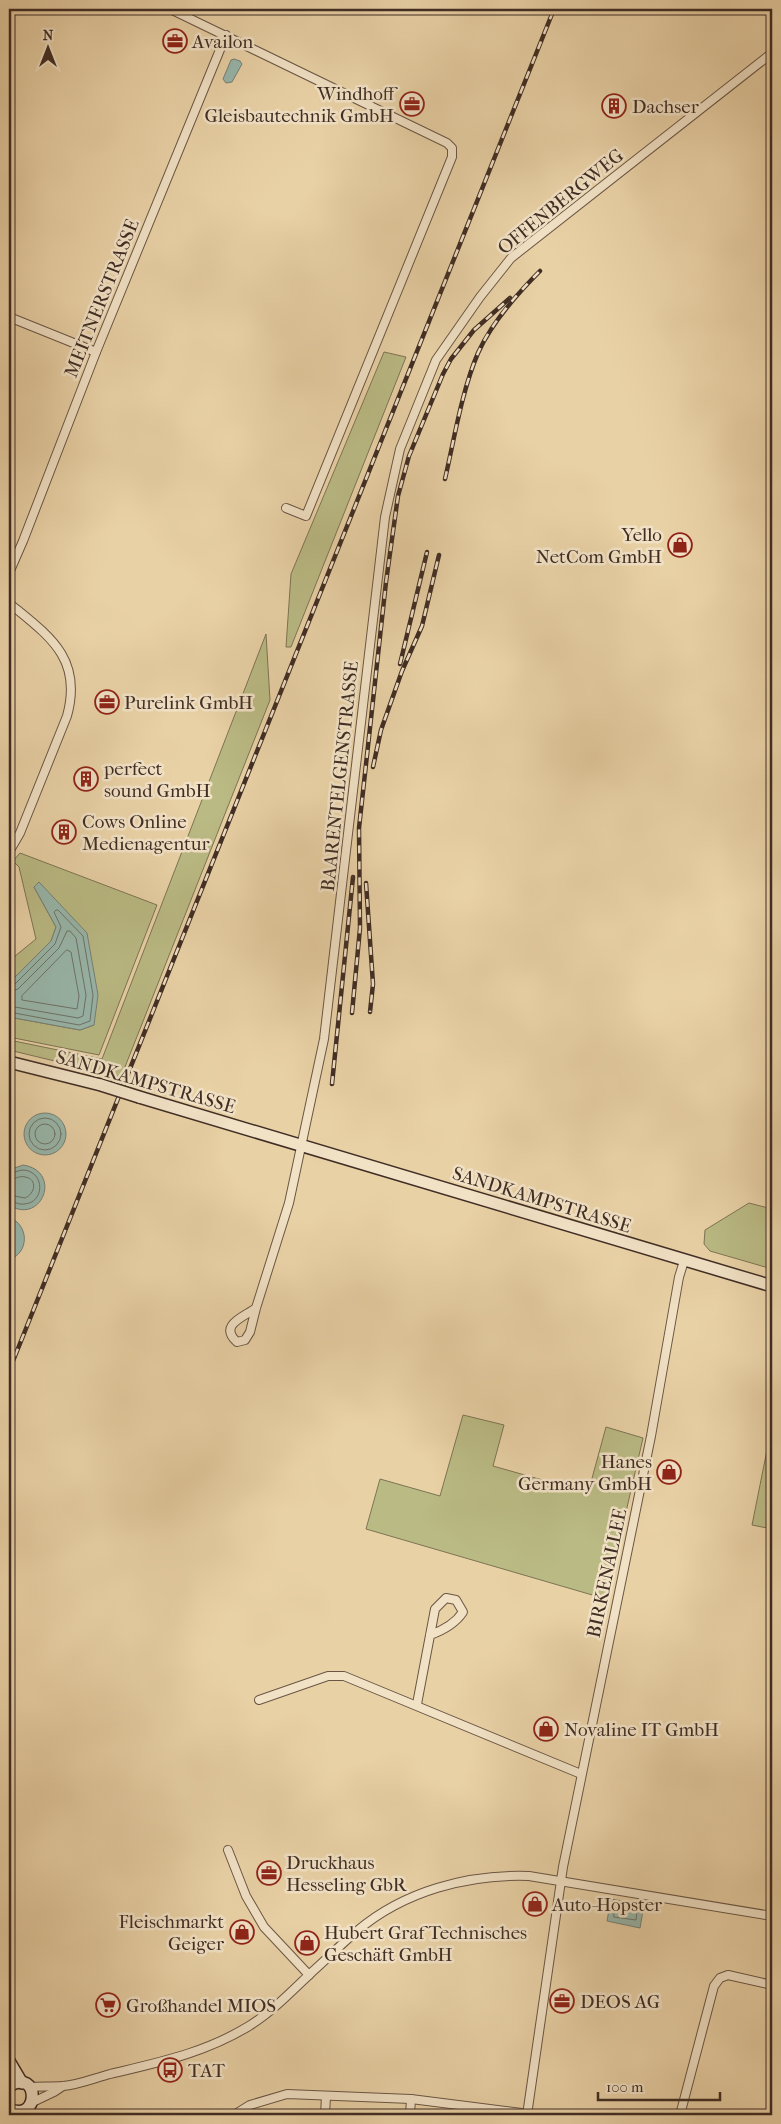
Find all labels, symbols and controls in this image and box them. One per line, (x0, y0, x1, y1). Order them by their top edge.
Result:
north arrow (22, 22, 72, 72)
text: N (43, 27, 54, 44)
office icon: Availon (162, 28, 188, 54)
place label: Availon (191, 31, 253, 53)
place label: Windhoff Gleisbautechnik GmbH (205, 83, 399, 127)
office icon: Windhoff Gleisbautechnik GmbH (399, 91, 425, 117)
building icon: Dachser (601, 93, 627, 119)
place label: Dachser (632, 96, 700, 118)
street label: OFFENBERGWEG (493, 144, 628, 259)
street label: MEITNERSTRASSE (60, 216, 144, 381)
place label: Yello NetCom GmbH (536, 524, 662, 568)
shop icon: Yello NetCom GmbH (667, 532, 693, 558)
street label: BAARENTELGENSTRASSE (317, 659, 363, 893)
office icon: Purelink GmbH (94, 689, 120, 715)
place label: Purelink GmbH (124, 692, 253, 714)
place label: perfect sound GmbH (103, 758, 210, 802)
building icon: perfect sound GmbH (73, 766, 99, 792)
place label: Cows Online Medienagentur (82, 811, 211, 855)
building icon: Cows Online Medienagentur (51, 819, 77, 845)
street label: SANDKAMPSTRASSE (53, 1046, 238, 1118)
street label: SANDKAMPSTRASSE (450, 1162, 634, 1238)
place label: Hanes Germany GmbH (518, 1451, 652, 1495)
shop icon: Hanes Germany GmbH (656, 1459, 682, 1485)
street label: BIRKENALLEE (583, 1506, 631, 1640)
shop icon: Novaline IT GmbH (533, 1716, 559, 1742)
place label: Novaline IT GmbH (564, 1719, 719, 1741)
place label: Druckhaus Hesseling GbR (286, 1852, 408, 1896)
office icon: Druckhaus Hesseling GbR (256, 1860, 282, 1886)
shop icon: Auto-Hopster (522, 1891, 548, 1917)
place label: Auto-Hopster (551, 1894, 663, 1916)
place label: Fleischmarkt Geiger (118, 1911, 225, 1955)
shop icon: Fleischmarkt Geiger (229, 1919, 255, 1945)
place label: Hubert Graf Technisches Geschäft GmbH (324, 1922, 527, 1966)
shop icon: Hubert Graf Technisches Geschäft GmbH (294, 1930, 320, 1956)
office icon: DEOS AG (549, 1988, 575, 2014)
place label: DEOS AG (580, 1991, 660, 2013)
supermarket icon: Großhandel MIOS (95, 1992, 121, 2018)
place label: Großhandel MIOS (126, 1995, 276, 2017)
bus stop icon: TAT (157, 2057, 183, 2083)
place label: TAT (188, 2060, 225, 2082)
scale bar (598, 2069, 721, 2101)
text: 100 m (606, 2078, 644, 2096)

